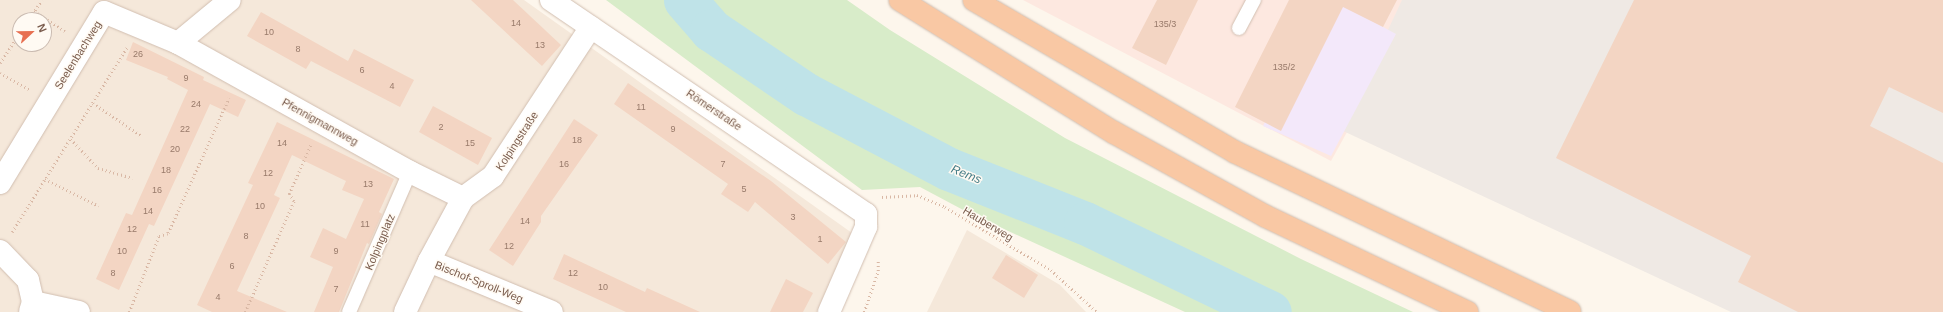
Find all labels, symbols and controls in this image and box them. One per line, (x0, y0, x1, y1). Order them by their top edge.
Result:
north arrow (12, 12, 52, 52)
street label: Seelenbachweg (52, 18, 104, 92)
house number: 14 (511, 18, 521, 28)
house number: 135/3 (1154, 19, 1176, 29)
text: N (35, 22, 49, 34)
house number: 10 (264, 27, 274, 37)
house number: 13 (535, 40, 545, 50)
house number: 8 (295, 44, 301, 54)
house number: 26 (133, 49, 143, 59)
house number: 135/2 (1273, 62, 1295, 72)
house number: 6 (359, 65, 365, 75)
house number: 9 (183, 73, 189, 83)
house number: 4 (389, 81, 395, 91)
street label: Römerstraße (684, 87, 744, 133)
street label: Pfennigmannweg (280, 96, 360, 148)
house number: 24 (191, 99, 201, 109)
house number: 11 (636, 102, 646, 112)
street label: Kolpingstraße (493, 109, 541, 173)
house number: 2 (438, 122, 444, 132)
house number: 22 (180, 124, 190, 134)
house number: 9 (670, 124, 676, 134)
house number: 18 (572, 135, 582, 145)
house number: 14 (277, 138, 287, 148)
house number: 15 (465, 138, 475, 148)
house number: 20 (170, 144, 180, 154)
house number: 16 (559, 159, 569, 169)
house number: 7 (720, 159, 726, 169)
water label: Rems (949, 162, 983, 188)
house number: 18 (161, 165, 171, 175)
house number: 12 (263, 168, 273, 178)
house number: 13 (363, 179, 373, 189)
house number: 5 (741, 184, 747, 194)
house number: 16 (152, 185, 162, 195)
house number: 10 (255, 201, 265, 211)
street label: Hauberweg (960, 204, 1016, 244)
house number: 14 (143, 206, 153, 216)
street label: Kolpingplatz (362, 212, 398, 272)
house number: 3 (790, 212, 796, 222)
house number: 14 (520, 216, 530, 226)
house number: 11 (360, 219, 370, 229)
house number: 12 (127, 224, 137, 234)
house number: 8 (243, 231, 249, 241)
house number: 1 (817, 234, 823, 244)
house number: 12 (504, 241, 514, 251)
house number: 10 (117, 246, 127, 256)
house number: 9 (333, 246, 339, 256)
street label: Bischof-Sproll-Weg (433, 258, 525, 306)
house number: 6 (229, 261, 235, 271)
house number: 8 (110, 268, 116, 278)
house number: 12 (568, 268, 578, 278)
house number: 10 (598, 282, 608, 292)
house number: 7 (333, 284, 339, 294)
house number: 4 (215, 292, 221, 302)

